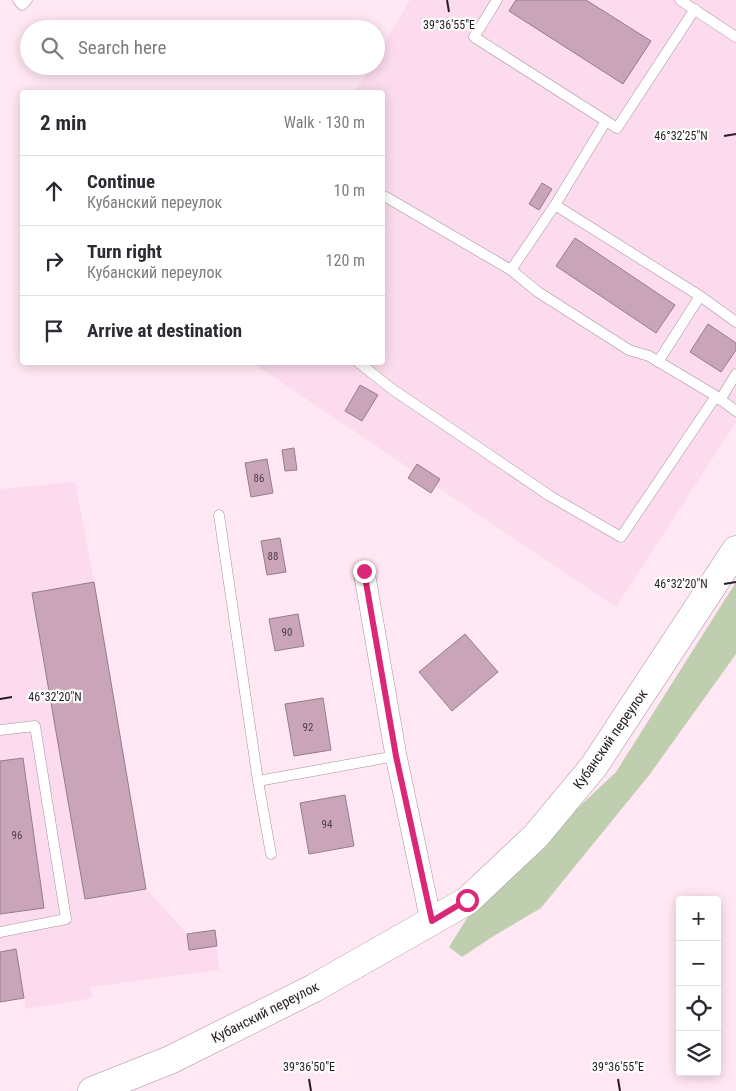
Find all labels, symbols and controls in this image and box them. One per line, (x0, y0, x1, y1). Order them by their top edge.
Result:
text: 39°36'55"E (423, 18, 475, 32)
search box (20, 20, 385, 75)
icon: search (38, 34, 66, 62)
text: Search here (78, 36, 166, 59)
text: 2 min (40, 111, 87, 135)
text: Walk · 130 m (284, 113, 365, 132)
text: 46°32'25"N (654, 129, 708, 143)
text: Continue (87, 170, 155, 193)
icon: ahead (40, 177, 68, 205)
text: 10 m (333, 181, 365, 200)
text: Кубанский переулок (87, 193, 222, 212)
text: Turn right (87, 240, 162, 263)
icon: right (40, 247, 68, 275)
text: 120 m (326, 251, 365, 270)
text: Кубанский переулок (87, 263, 222, 282)
icon: arrive (40, 317, 68, 345)
text: Arrive at destination (87, 319, 242, 342)
house number: 86 (254, 472, 264, 485)
house number: 88 (268, 550, 278, 563)
route end (353, 560, 376, 583)
text: 46°32'20"N (654, 577, 708, 591)
house number: 90 (282, 626, 292, 639)
street label: Кубанский переулок (570, 686, 651, 792)
text: 46°32'20"N (28, 690, 82, 704)
house number: 92 (303, 721, 313, 734)
house number: 94 (322, 818, 333, 831)
house number: 96 (12, 829, 22, 842)
route start (456, 889, 479, 912)
map controls (676, 896, 721, 1076)
button: + (676, 896, 721, 941)
button: − (676, 941, 721, 986)
street label: Кубанский переулок (209, 978, 322, 1046)
button: locate (676, 986, 721, 1031)
button: layers (676, 1031, 721, 1076)
text: 39°36'50"E (283, 1060, 335, 1074)
text: 39°36'55"E (592, 1060, 644, 1074)

